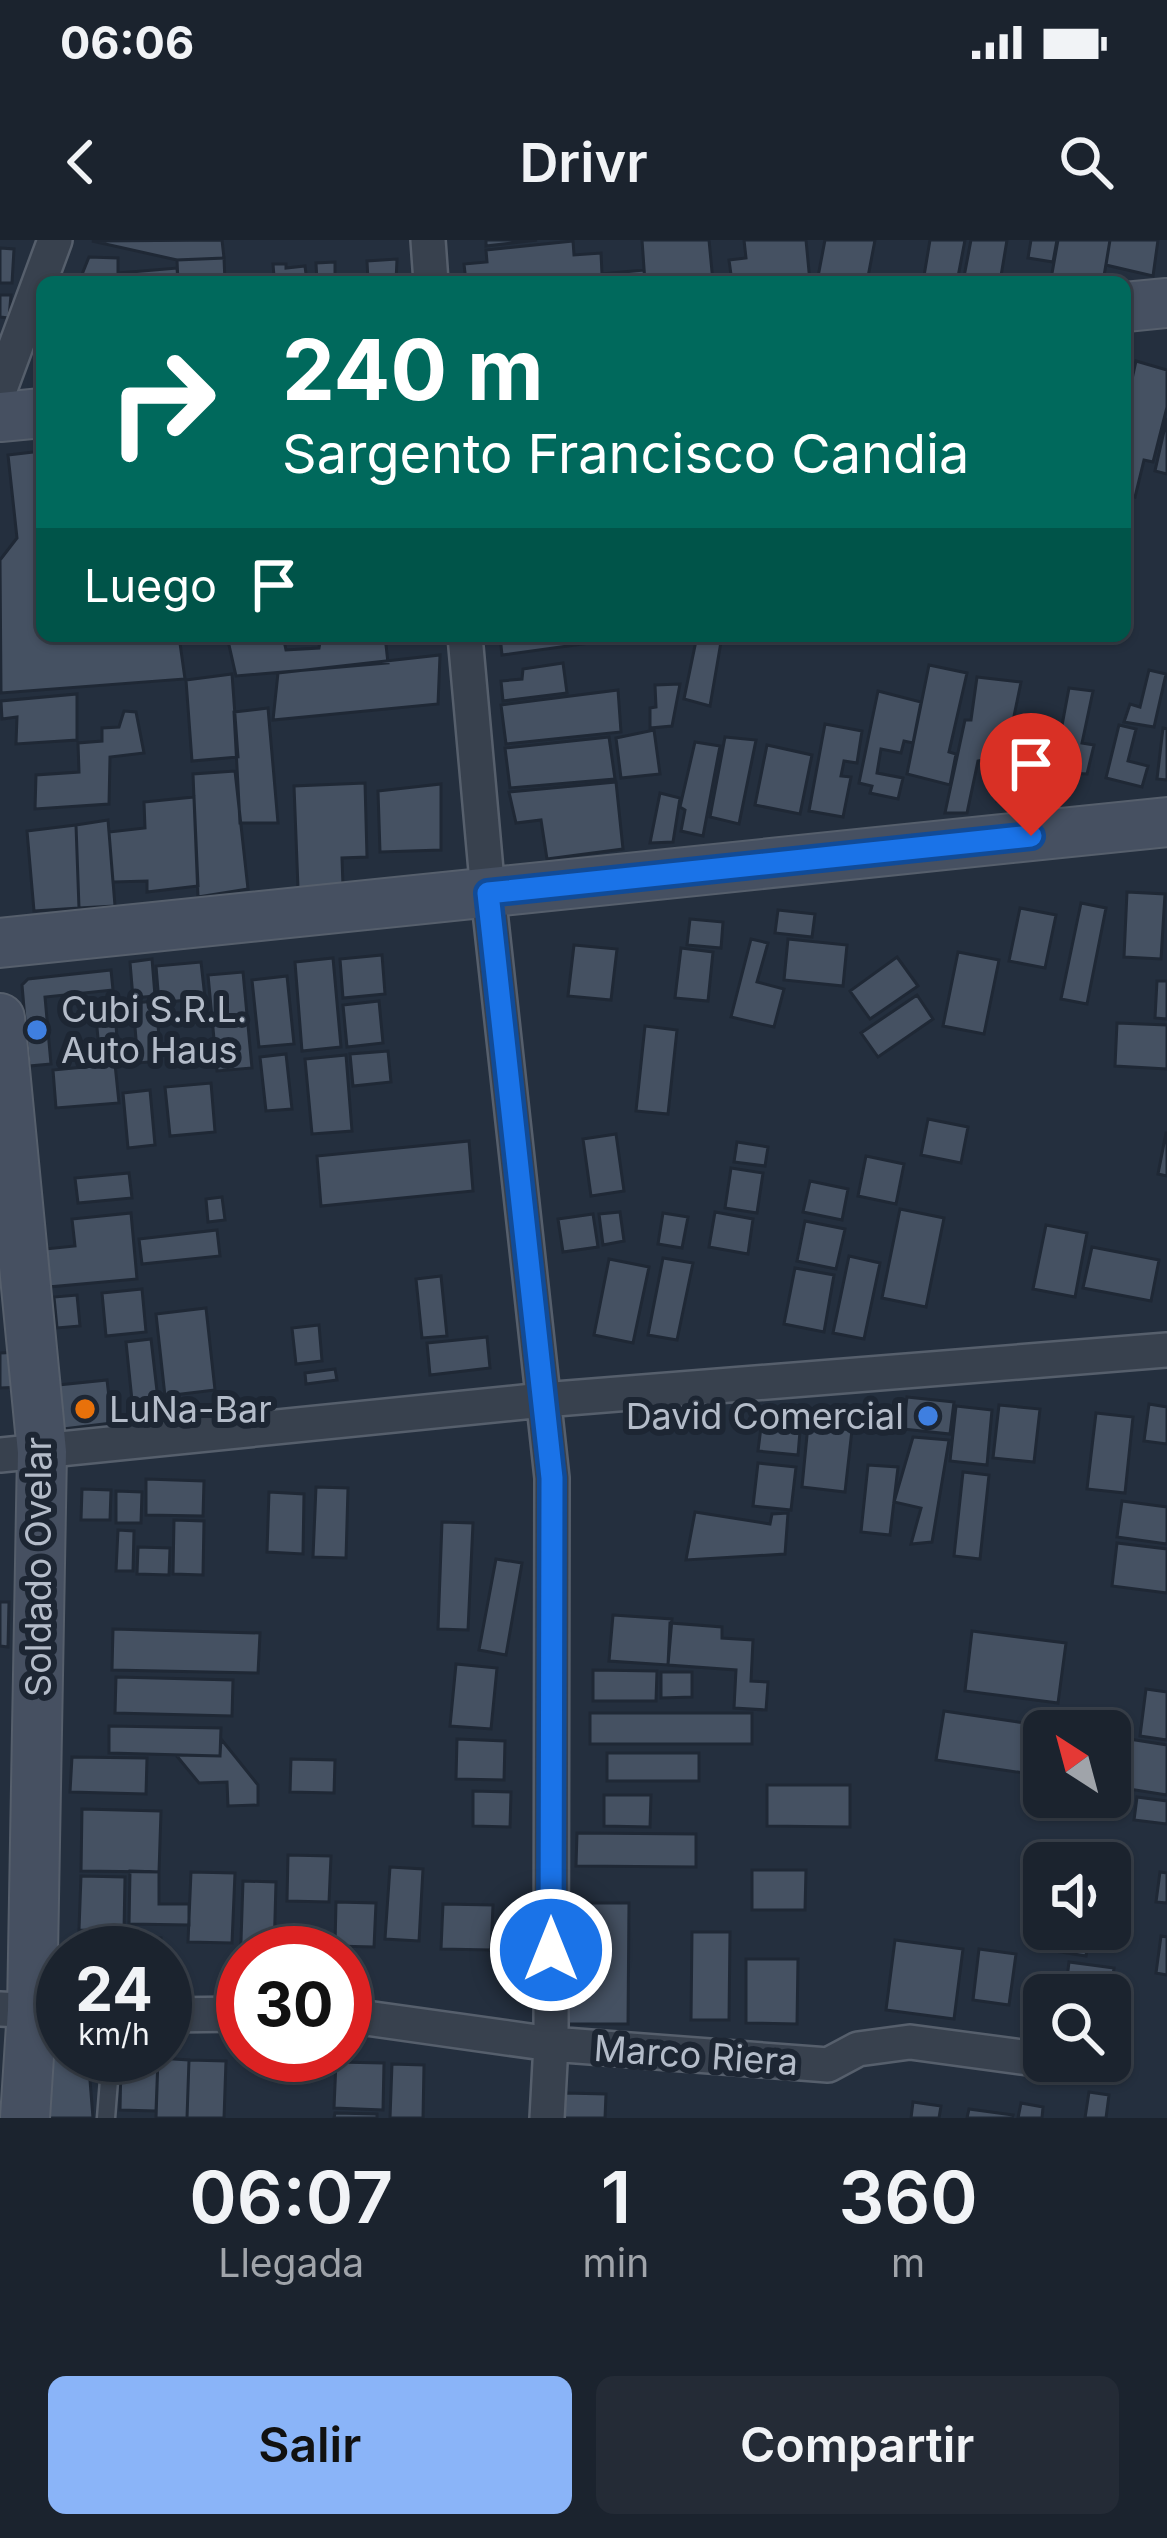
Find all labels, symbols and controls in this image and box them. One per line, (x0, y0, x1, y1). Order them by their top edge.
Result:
text: 06:06 (60, 15, 194, 70)
icon: back (48, 129, 114, 195)
icon: search (1053, 129, 1119, 195)
text: Drivr (519, 130, 648, 195)
text: 240 m (282, 319, 544, 420)
icon: right (84, 324, 240, 480)
text: Sargento Francisco Candia (282, 421, 969, 486)
icon: arrive (241, 552, 307, 618)
text: Luego (84, 558, 217, 613)
pin (980, 713, 1082, 836)
icon: arrive (998, 731, 1064, 797)
place label: Cubi S.R.L. Auto Haus (61, 987, 247, 1072)
marker: Cubi S.R.L. Auto Haus (24, 1017, 50, 1043)
place label: LuNa-Bar (109, 1387, 272, 1431)
place label: David Comercial (626, 1394, 904, 1438)
marker: LuNa-Bar (72, 1396, 98, 1422)
marker: David Comercial (915, 1403, 941, 1429)
street label: Soldado Ovelar (16, 1437, 60, 1697)
north arrow (1023, 1710, 1131, 1818)
map controls (1023, 1710, 1131, 2082)
button: sound (1023, 1842, 1131, 1950)
position arrow (488, 1887, 614, 2013)
speed limit sign: 30 (216, 1926, 372, 2082)
text: 24 (75, 1953, 153, 2025)
button: search (1023, 1974, 1131, 2082)
text: km/h (78, 2016, 150, 2052)
street label: Marco Riera (592, 2026, 800, 2084)
text: 06:07 (189, 2153, 393, 2240)
text: 1 (601, 2153, 631, 2240)
text: 360 (838, 2153, 978, 2240)
text: Llegada (218, 2239, 364, 2286)
text: min (583, 2239, 649, 2286)
text: m (891, 2239, 925, 2286)
button: Salir (48, 2376, 572, 2514)
button: Compartir (596, 2376, 1119, 2514)

